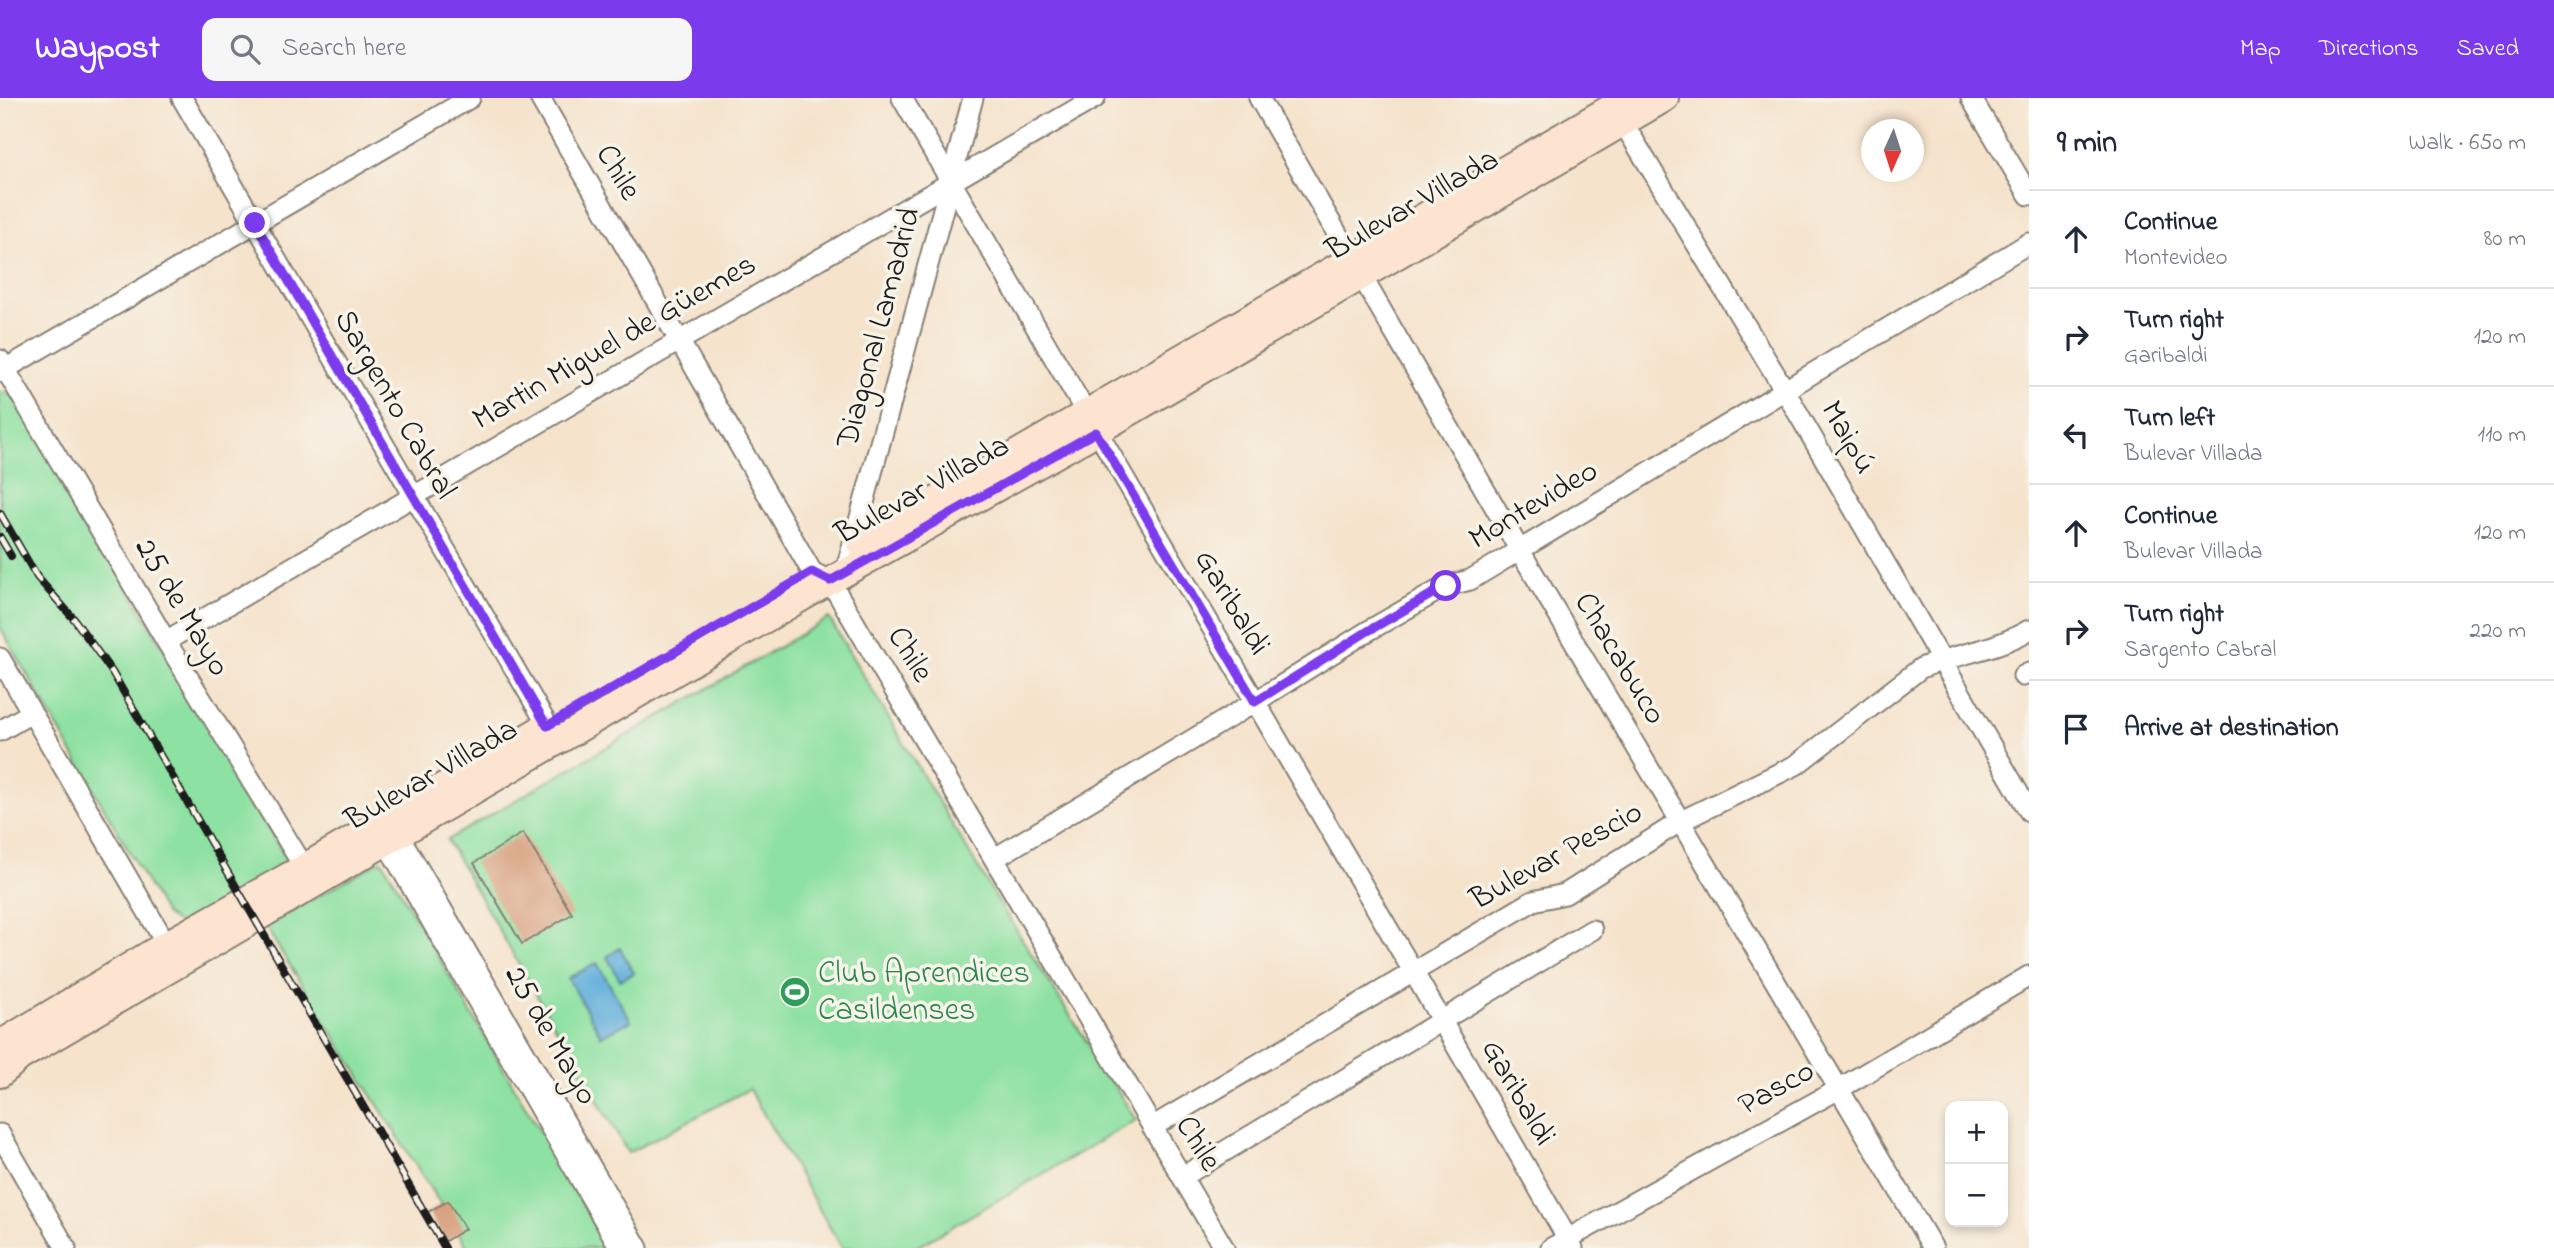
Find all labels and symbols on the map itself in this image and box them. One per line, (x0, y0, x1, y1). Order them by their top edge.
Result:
north arrow (1861, 119, 1924, 182)
street label: Chile (582, 136, 652, 211)
street label: Bulevar Villada (1317, 137, 1508, 275)
street label: Diagonal Lamadrid (825, 203, 935, 454)
route end (239, 207, 270, 238)
street label: Martin Miguel de Güemes (464, 242, 766, 444)
street label: Sargento Cabral (321, 301, 467, 509)
street label: Maipú (1807, 392, 1887, 484)
street label: Bulevar Villada (826, 424, 1019, 559)
street label: Montevideo (1460, 449, 1608, 563)
street label: 25 de Mayo (121, 530, 241, 686)
street label: Garibaldi (1181, 541, 1281, 665)
route start (1430, 570, 1461, 601)
street label: Chacabuco (1561, 584, 1677, 734)
street label: Chile (874, 618, 944, 693)
street label: Bulevar Villada (336, 707, 527, 845)
street label: Bulevar Pescio (1461, 790, 1652, 924)
place label: Club Aprendices Casildenses (818, 951, 1030, 1035)
street label: 25 de Mayo (491, 957, 609, 1115)
sports icon: Club Aprendices Casildenses (778, 975, 812, 1009)
street label: Garibaldi (1468, 1031, 1566, 1155)
street label: Pasco (1730, 1049, 1824, 1129)
street label: Chile (1162, 1107, 1232, 1182)

